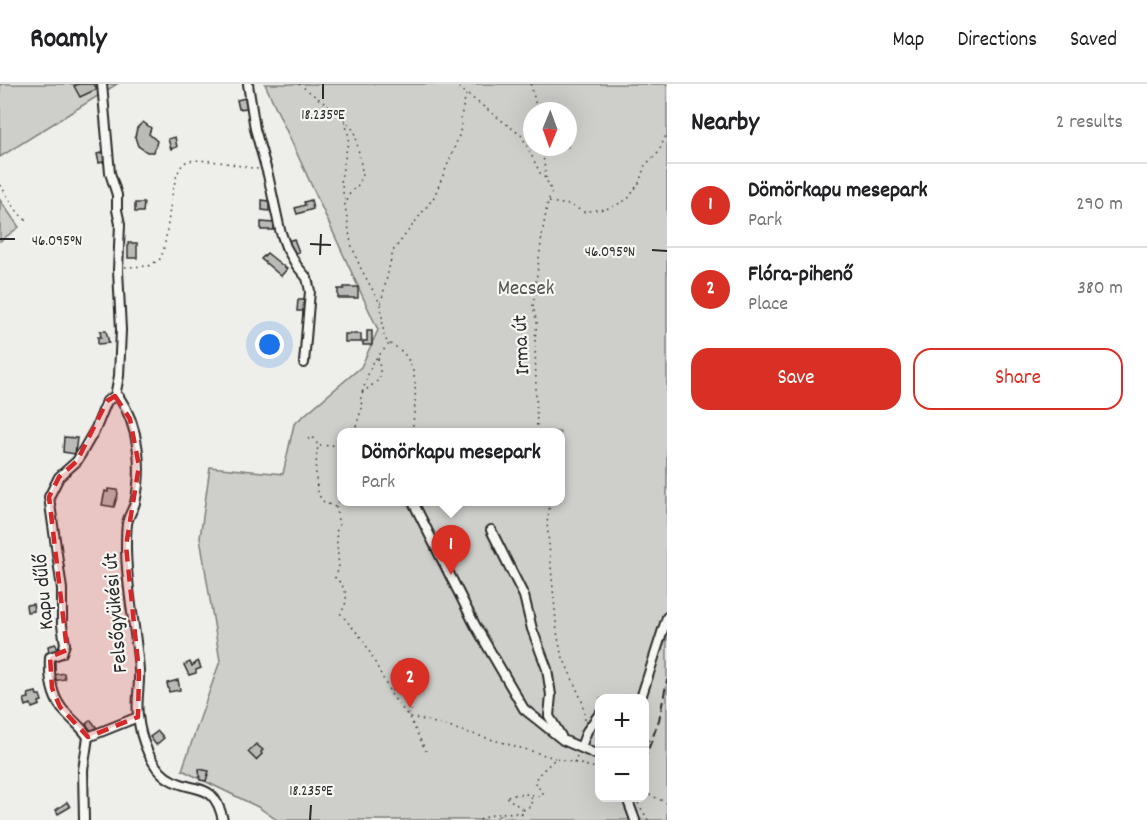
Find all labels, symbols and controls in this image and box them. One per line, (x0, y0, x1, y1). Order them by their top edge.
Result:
text: Roamly (30, 21, 106, 61)
text: Map (893, 26, 924, 56)
text: Directions (957, 26, 1037, 56)
text: Saved (1070, 26, 1117, 56)
north arrow (523, 102, 577, 156)
text: 18.235°E (301, 105, 345, 127)
text: Nearby (691, 105, 759, 142)
text: 2 results (1056, 109, 1123, 137)
text: Dömörkapu mesepark (748, 176, 928, 207)
text: 1 (708, 191, 713, 219)
text: 290 m (1076, 191, 1123, 219)
text: Park (748, 207, 782, 235)
text: 46.095°N (32, 231, 82, 253)
text: 46.095°N (585, 242, 635, 264)
text: Flóra-pihenő (748, 260, 853, 291)
park label: Mecsek (498, 275, 554, 305)
text: 2 (706, 275, 715, 303)
text: 380 m (1077, 275, 1123, 303)
text: Place (748, 291, 788, 319)
street label: Irma út (506, 314, 540, 376)
your location (255, 330, 284, 359)
button: Save (691, 348, 901, 410)
button: Share (913, 348, 1123, 410)
popup (337, 428, 565, 506)
text: Dömörkapu mesepark (361, 438, 541, 469)
text: Park (361, 469, 395, 497)
pin: 1 (432, 526, 470, 575)
street label: Felsőgyükési út (97, 551, 137, 674)
street label: Kapu dűlő (27, 552, 63, 631)
pin: 2 (390, 658, 430, 708)
map controls (595, 694, 649, 802)
button: + (595, 694, 649, 748)
button: − (595, 748, 649, 802)
text: 18.235°E (289, 781, 333, 803)

